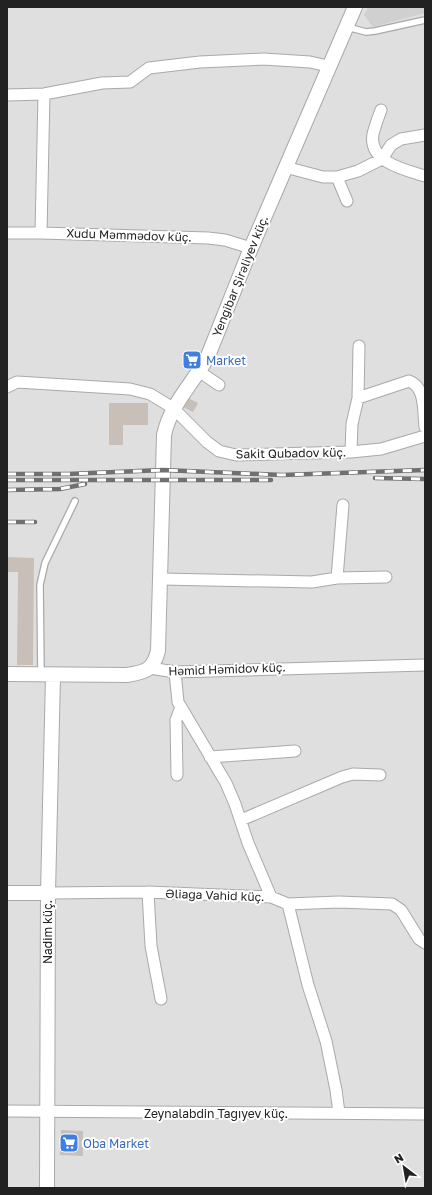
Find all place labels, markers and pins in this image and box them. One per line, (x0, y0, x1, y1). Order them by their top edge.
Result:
supermarket icon: Market (181, 349, 203, 371)
place label: Market (206, 353, 246, 368)
supermarket icon: Oba Market (58, 1132, 80, 1154)
place label: Oba Market (83, 1136, 149, 1151)

